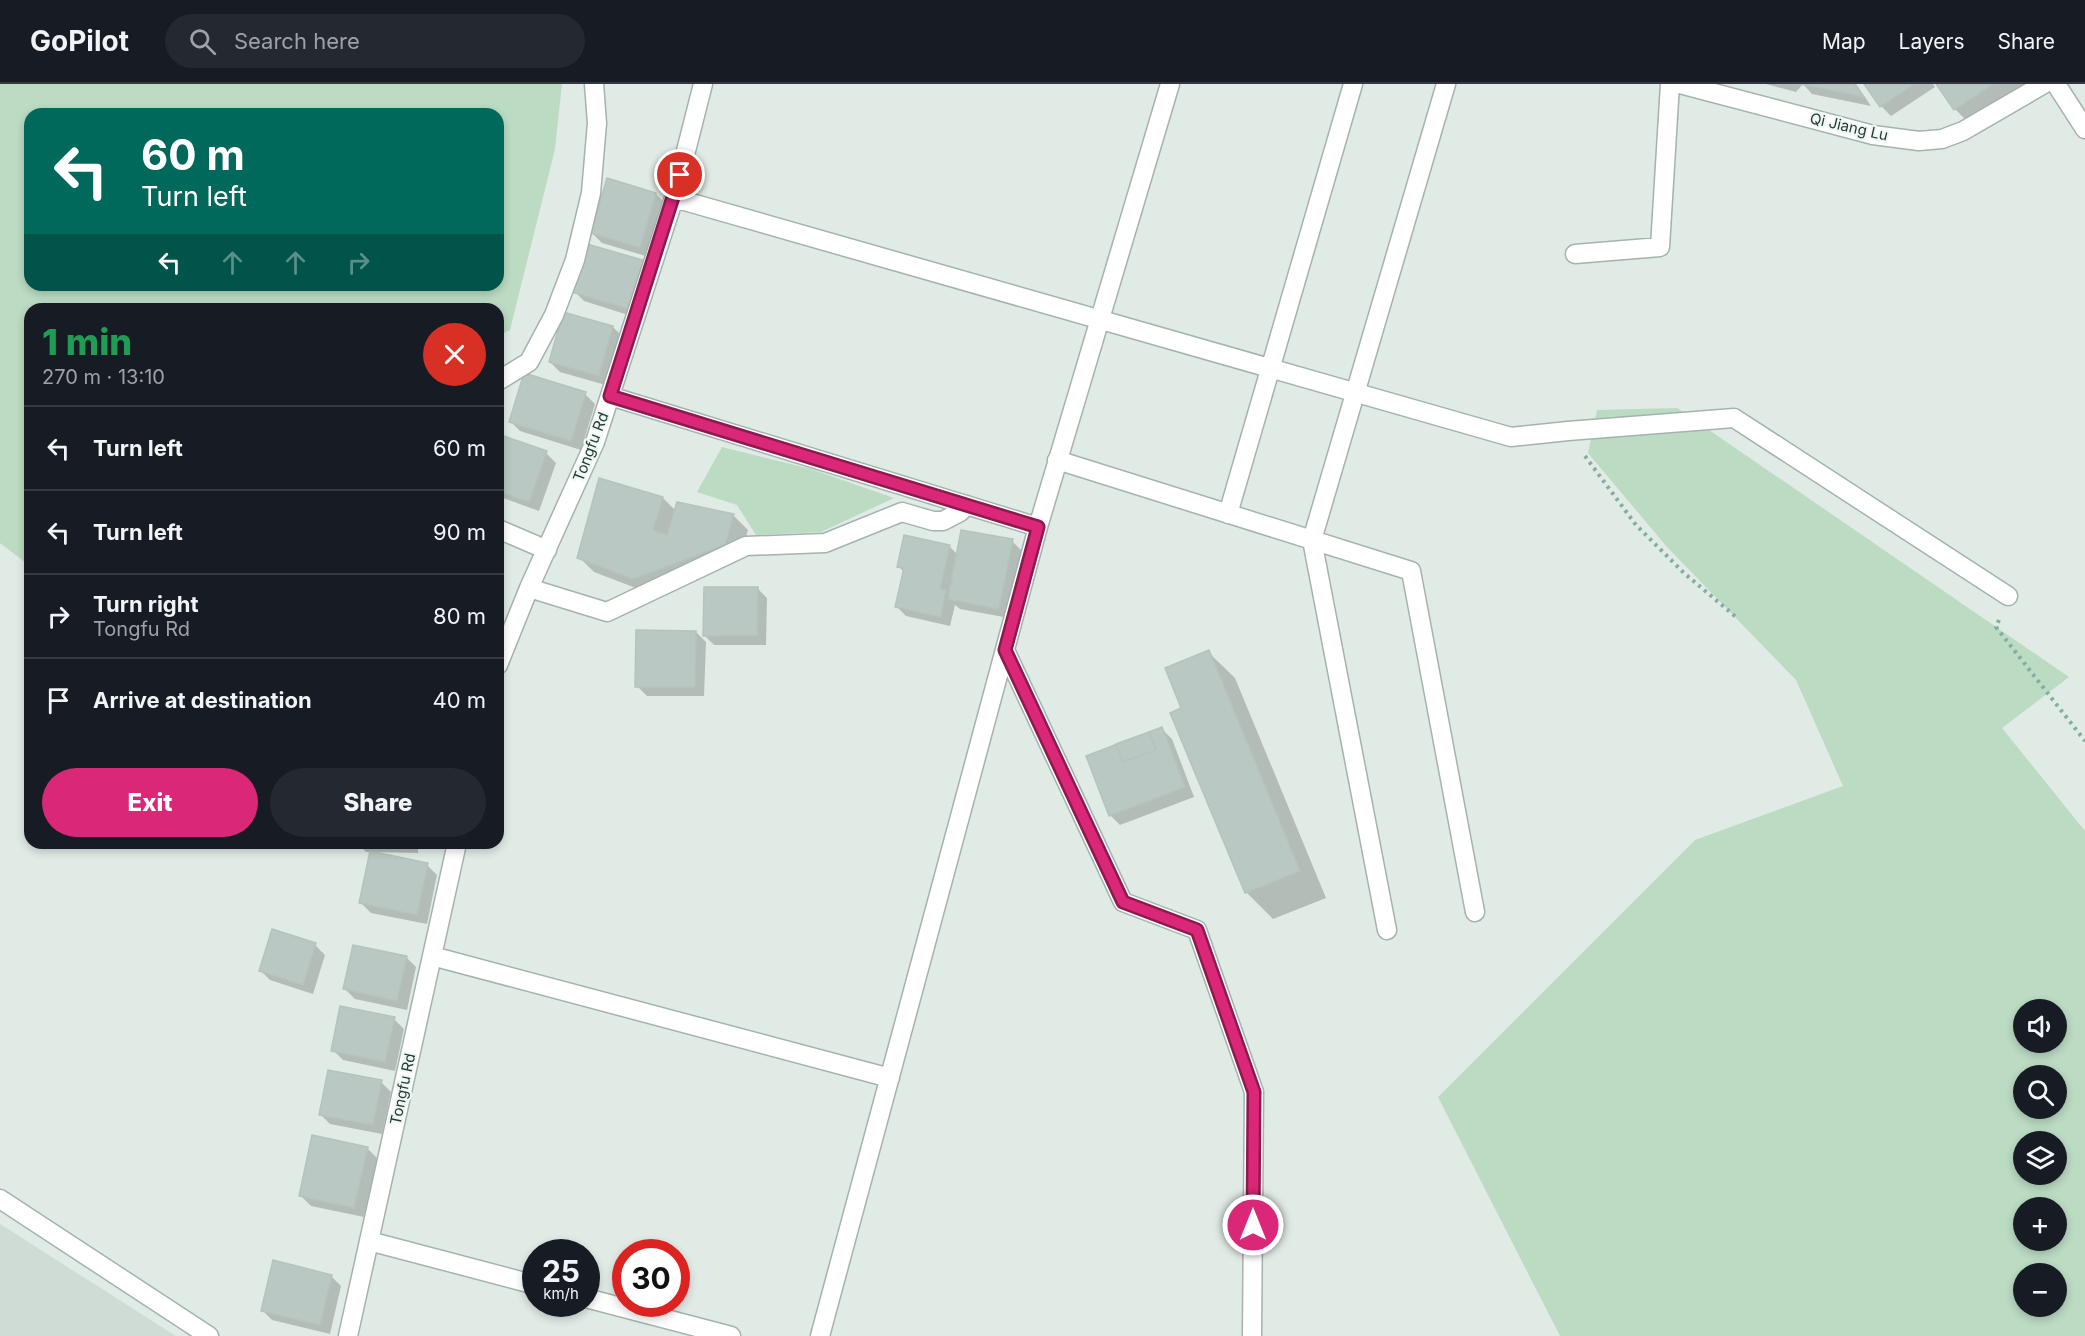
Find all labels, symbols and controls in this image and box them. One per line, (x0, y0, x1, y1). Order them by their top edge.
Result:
search box (165, 14, 585, 68)
text: GoPilot (30, 24, 129, 58)
icon: search (186, 25, 219, 58)
text: Search here (234, 28, 360, 54)
text: Map (1822, 29, 1866, 54)
text: Layers (1899, 29, 1965, 54)
text: Share (1998, 29, 2055, 54)
street label: Qi Jiang Lu (1808, 108, 1890, 145)
text: 60 m (141, 129, 245, 180)
icon: left (42, 132, 120, 210)
pin (654, 149, 705, 200)
icon: arrive (663, 158, 696, 191)
text: Turn left (141, 180, 247, 213)
icon: left (153, 246, 186, 279)
icon: ahead (216, 246, 249, 279)
icon: ahead (279, 246, 312, 279)
icon: right (342, 246, 375, 279)
text: 1 min (42, 320, 132, 364)
button: close (423, 323, 486, 386)
text: 270 m · 13:10 (42, 365, 165, 389)
street label: Tongfu Rd (569, 409, 612, 484)
icon: left (42, 432, 75, 465)
text: Turn left (93, 435, 183, 461)
text: 60 m (433, 435, 486, 461)
icon: left (42, 516, 75, 549)
text: Turn left (93, 519, 183, 545)
text: 90 m (433, 519, 486, 545)
text: Turn right (93, 591, 199, 617)
icon: right (42, 600, 75, 633)
text: 80 m (433, 603, 486, 629)
text: Tongfu Rd (93, 617, 190, 641)
icon: arrive (42, 684, 75, 717)
text: Arrive at destination (93, 687, 312, 713)
text: 40 m (432, 687, 486, 713)
button: Exit (42, 768, 258, 837)
button: Share (270, 768, 486, 837)
map controls (2013, 999, 2067, 1317)
button: sound (2013, 999, 2067, 1053)
street label: Tongfu Rd (386, 1051, 419, 1126)
button: search (2013, 1065, 2067, 1119)
button: layers (2013, 1131, 2067, 1185)
position arrow (1221, 1193, 1285, 1257)
button: + (2013, 1197, 2067, 1251)
speed limit sign: 30 (612, 1239, 690, 1317)
text: 25 (542, 1253, 580, 1289)
button: − (2013, 1263, 2067, 1317)
text: km/h (543, 1284, 579, 1303)

